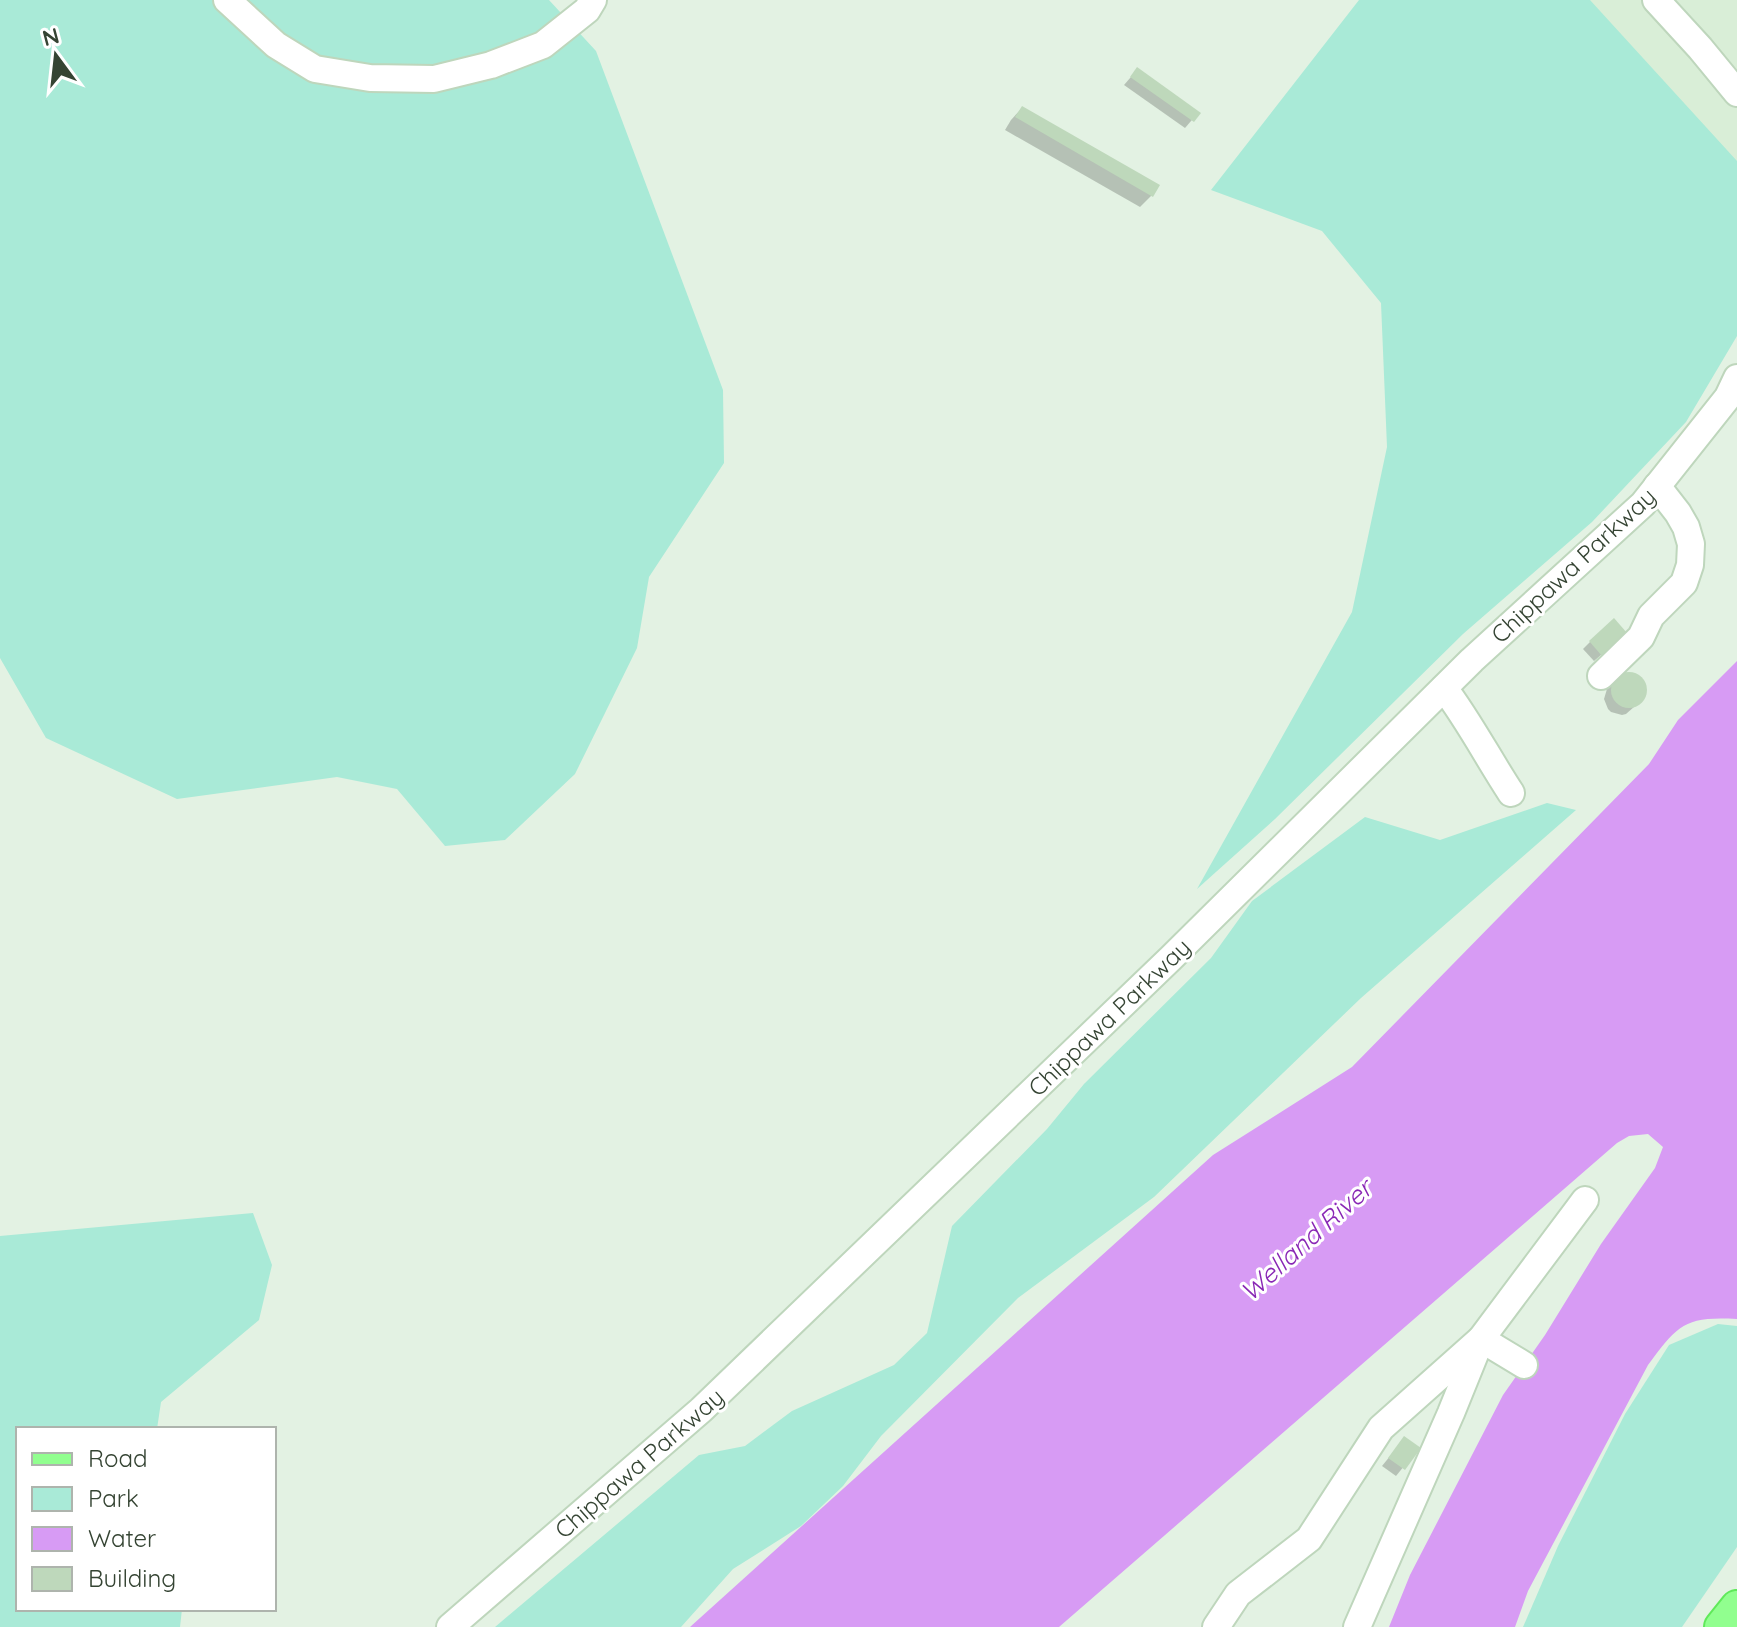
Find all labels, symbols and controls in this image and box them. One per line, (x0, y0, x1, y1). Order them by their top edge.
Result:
north arrow (16, 16, 96, 96)
text: N (39, 21, 62, 52)
street label: Chippawa Parkway (1484, 481, 1662, 649)
street label: Chippawa Parkway (1022, 932, 1196, 1102)
water label: Welland River (1233, 1170, 1381, 1308)
street label: Chippawa Parkway (548, 1381, 730, 1545)
legend (16, 1427, 276, 1611)
text: Road (88, 1443, 148, 1473)
text: Park (88, 1483, 139, 1513)
text: Water (88, 1523, 156, 1553)
text: Building (88, 1563, 176, 1593)

